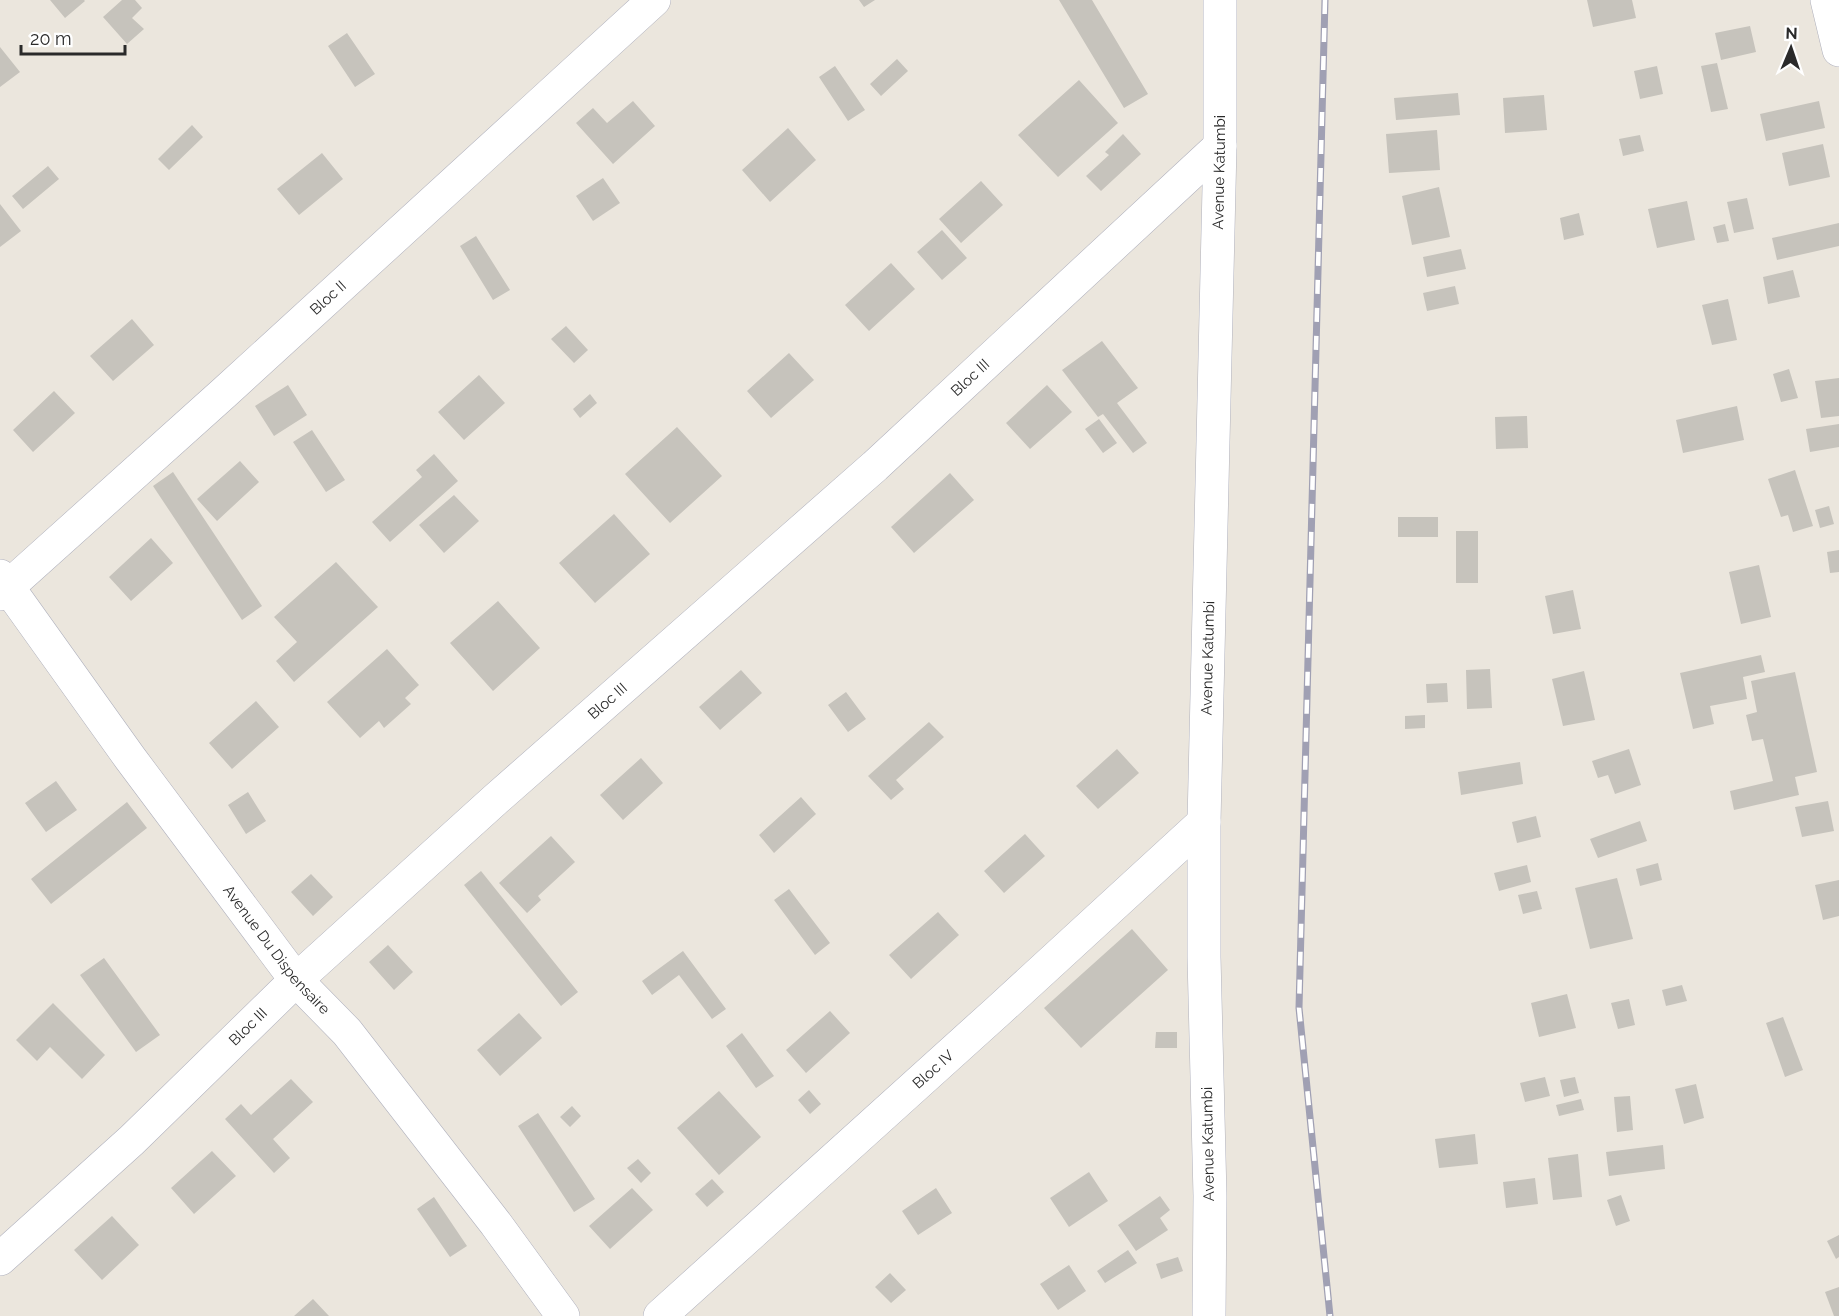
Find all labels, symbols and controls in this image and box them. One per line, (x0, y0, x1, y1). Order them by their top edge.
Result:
scale bar (21, 18, 124, 56)
north arrow (1761, 18, 1821, 78)
text: N (1785, 24, 1798, 43)
text: 20 m (30, 28, 72, 49)
street label: Avenue Katumbi (1209, 115, 1229, 230)
street label: Bloc II (306, 277, 350, 319)
street label: Bloc III (947, 355, 993, 400)
street label: Avenue Katumbi (1198, 601, 1218, 716)
street label: Bloc III (584, 679, 631, 723)
street label: Avenue Du Dispensaire (219, 882, 334, 1018)
street label: Bloc III (225, 1004, 271, 1049)
street label: Bloc IV (909, 1046, 957, 1093)
street label: Avenue Katumbi (1198, 1087, 1218, 1201)

